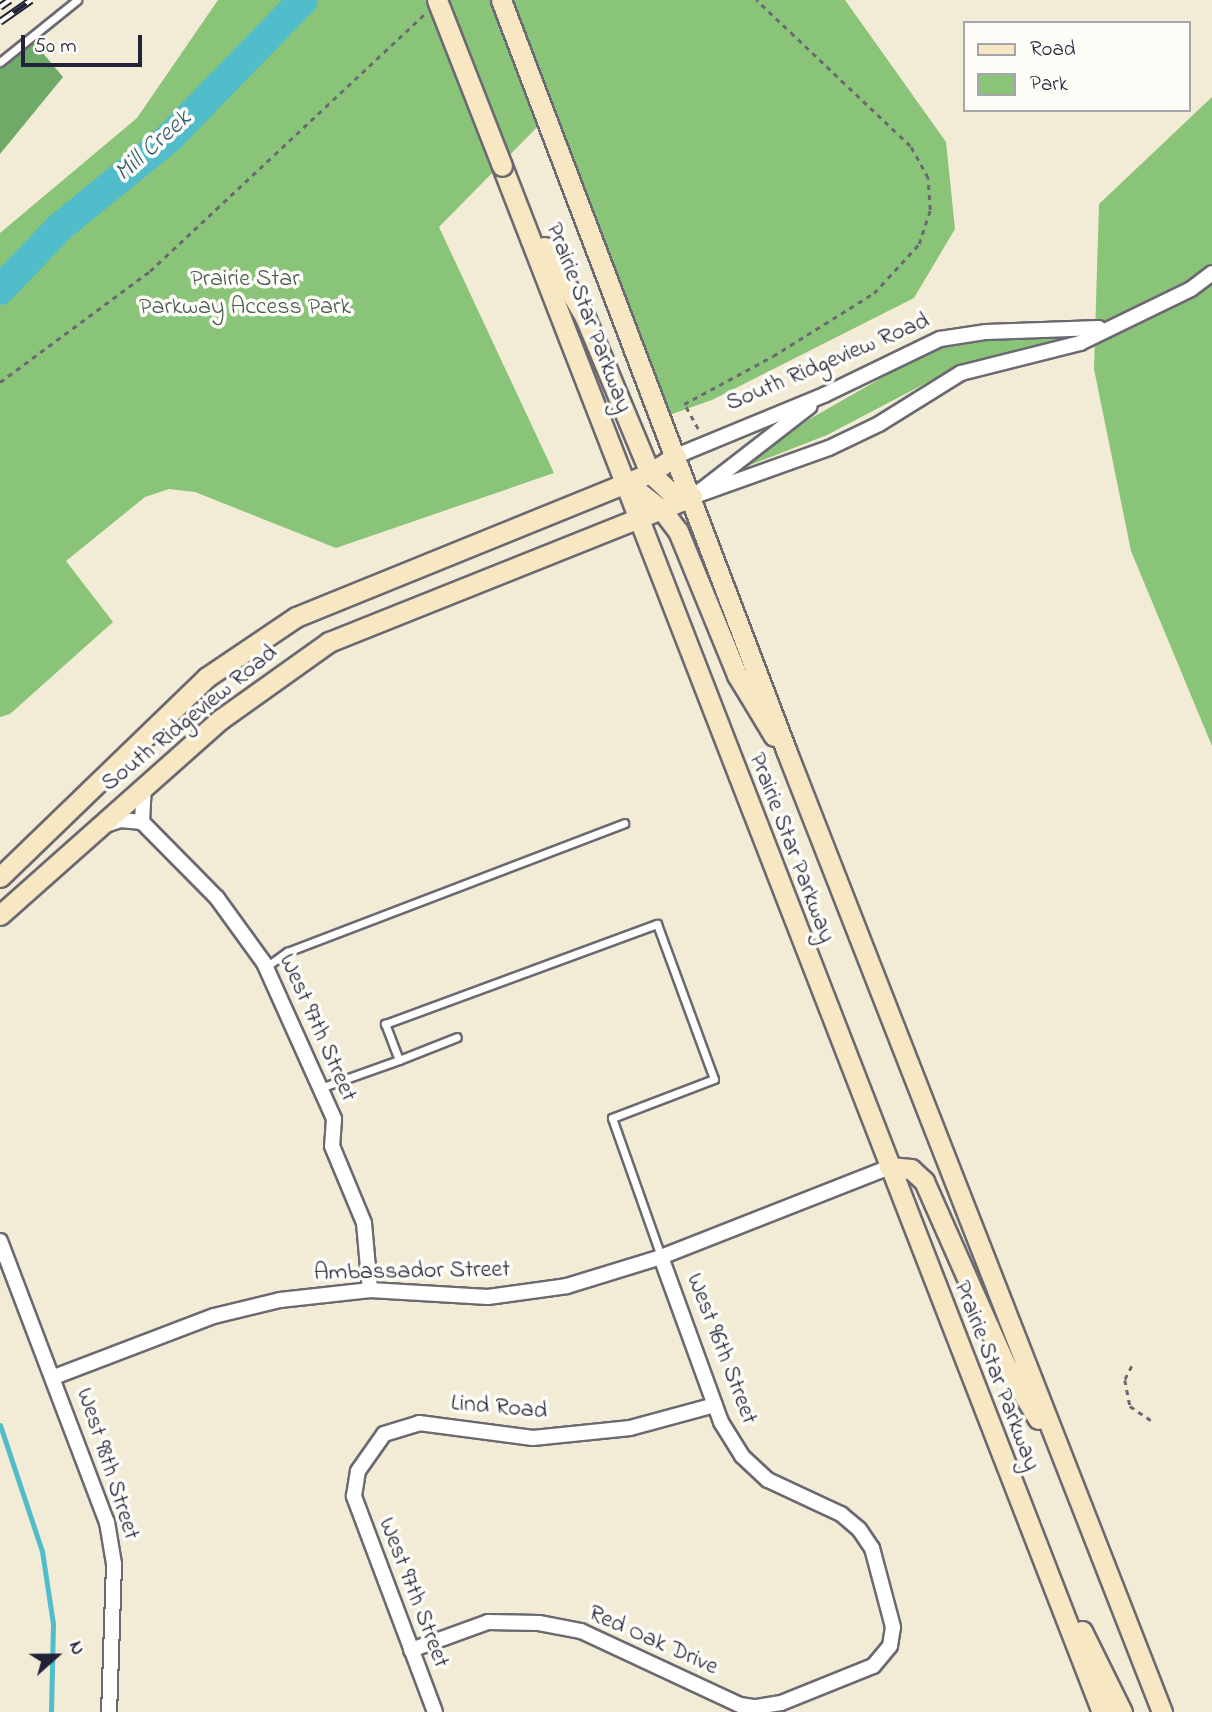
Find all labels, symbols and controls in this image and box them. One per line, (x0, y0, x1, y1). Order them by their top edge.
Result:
scale bar (24, 21, 145, 65)
legend (964, 21, 1191, 112)
text: 50 m (34, 32, 77, 62)
text: Road (1030, 35, 1076, 65)
text: Park (1030, 70, 1068, 100)
water label: Mill Creek (109, 104, 199, 190)
street label: Prairie Star Parkway (539, 219, 637, 417)
park label: Prairie Star Parkway Access Park (139, 266, 351, 322)
street label: South Ridgeview Road (722, 307, 934, 419)
street label: South Ridgeview Road (96, 639, 284, 799)
street label: Prairie Star Parkway (742, 749, 840, 947)
street label: West 97th Street (272, 950, 362, 1106)
street label: Ambassador Street (314, 1256, 510, 1288)
street label: West 96th Street (679, 1269, 763, 1429)
street label: Prairie Star Parkway (947, 1277, 1045, 1475)
street label: West 98th Street (69, 1385, 145, 1543)
street label: Lind Road (450, 1389, 548, 1427)
street label: West 97th Street (371, 1514, 455, 1672)
street label: Red Oak Drive (584, 1600, 722, 1682)
north arrow (21, 1621, 91, 1691)
text: N (61, 1637, 91, 1659)

